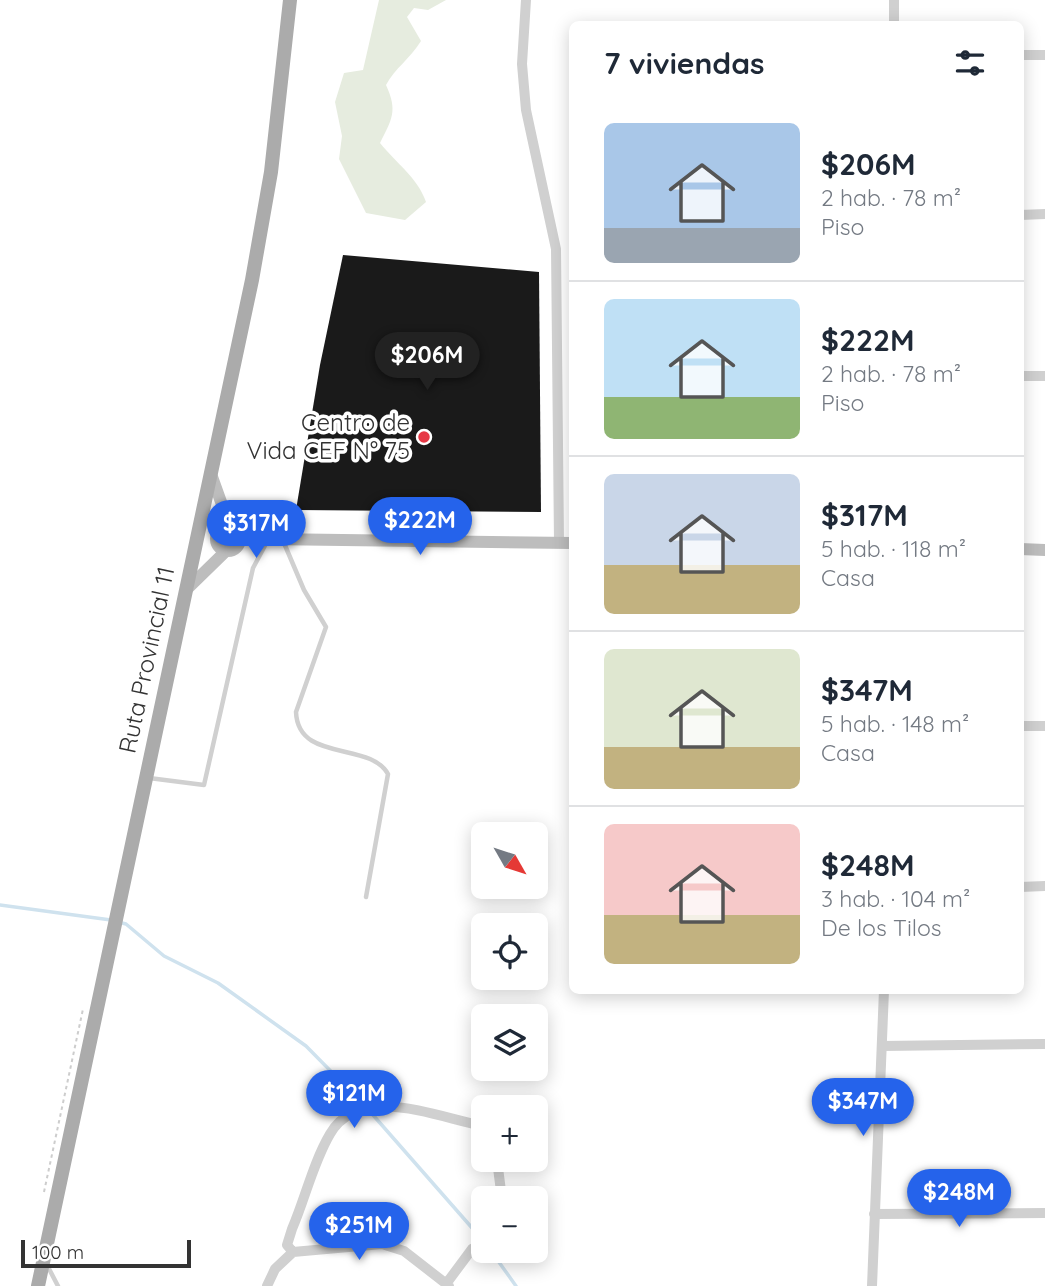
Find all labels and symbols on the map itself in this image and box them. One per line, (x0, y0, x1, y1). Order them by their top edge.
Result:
pin: $206M (378, 332, 476, 392)
place label: Centro de Vida CEF N° 75 (246, 407, 410, 465)
marker: Centro de Vida CEF N° 75 (416, 429, 432, 445)
pin: $222M (371, 498, 469, 557)
pin: $317M (207, 500, 305, 560)
street label: Ruta Provincial 11 (112, 564, 180, 756)
north arrow (471, 822, 548, 900)
pin: $121M (305, 1070, 403, 1130)
pin: $347M (814, 1078, 912, 1138)
pin: $248M (910, 1170, 1008, 1229)
pin: $251M (310, 1202, 408, 1262)
scale bar (21, 1237, 191, 1269)

